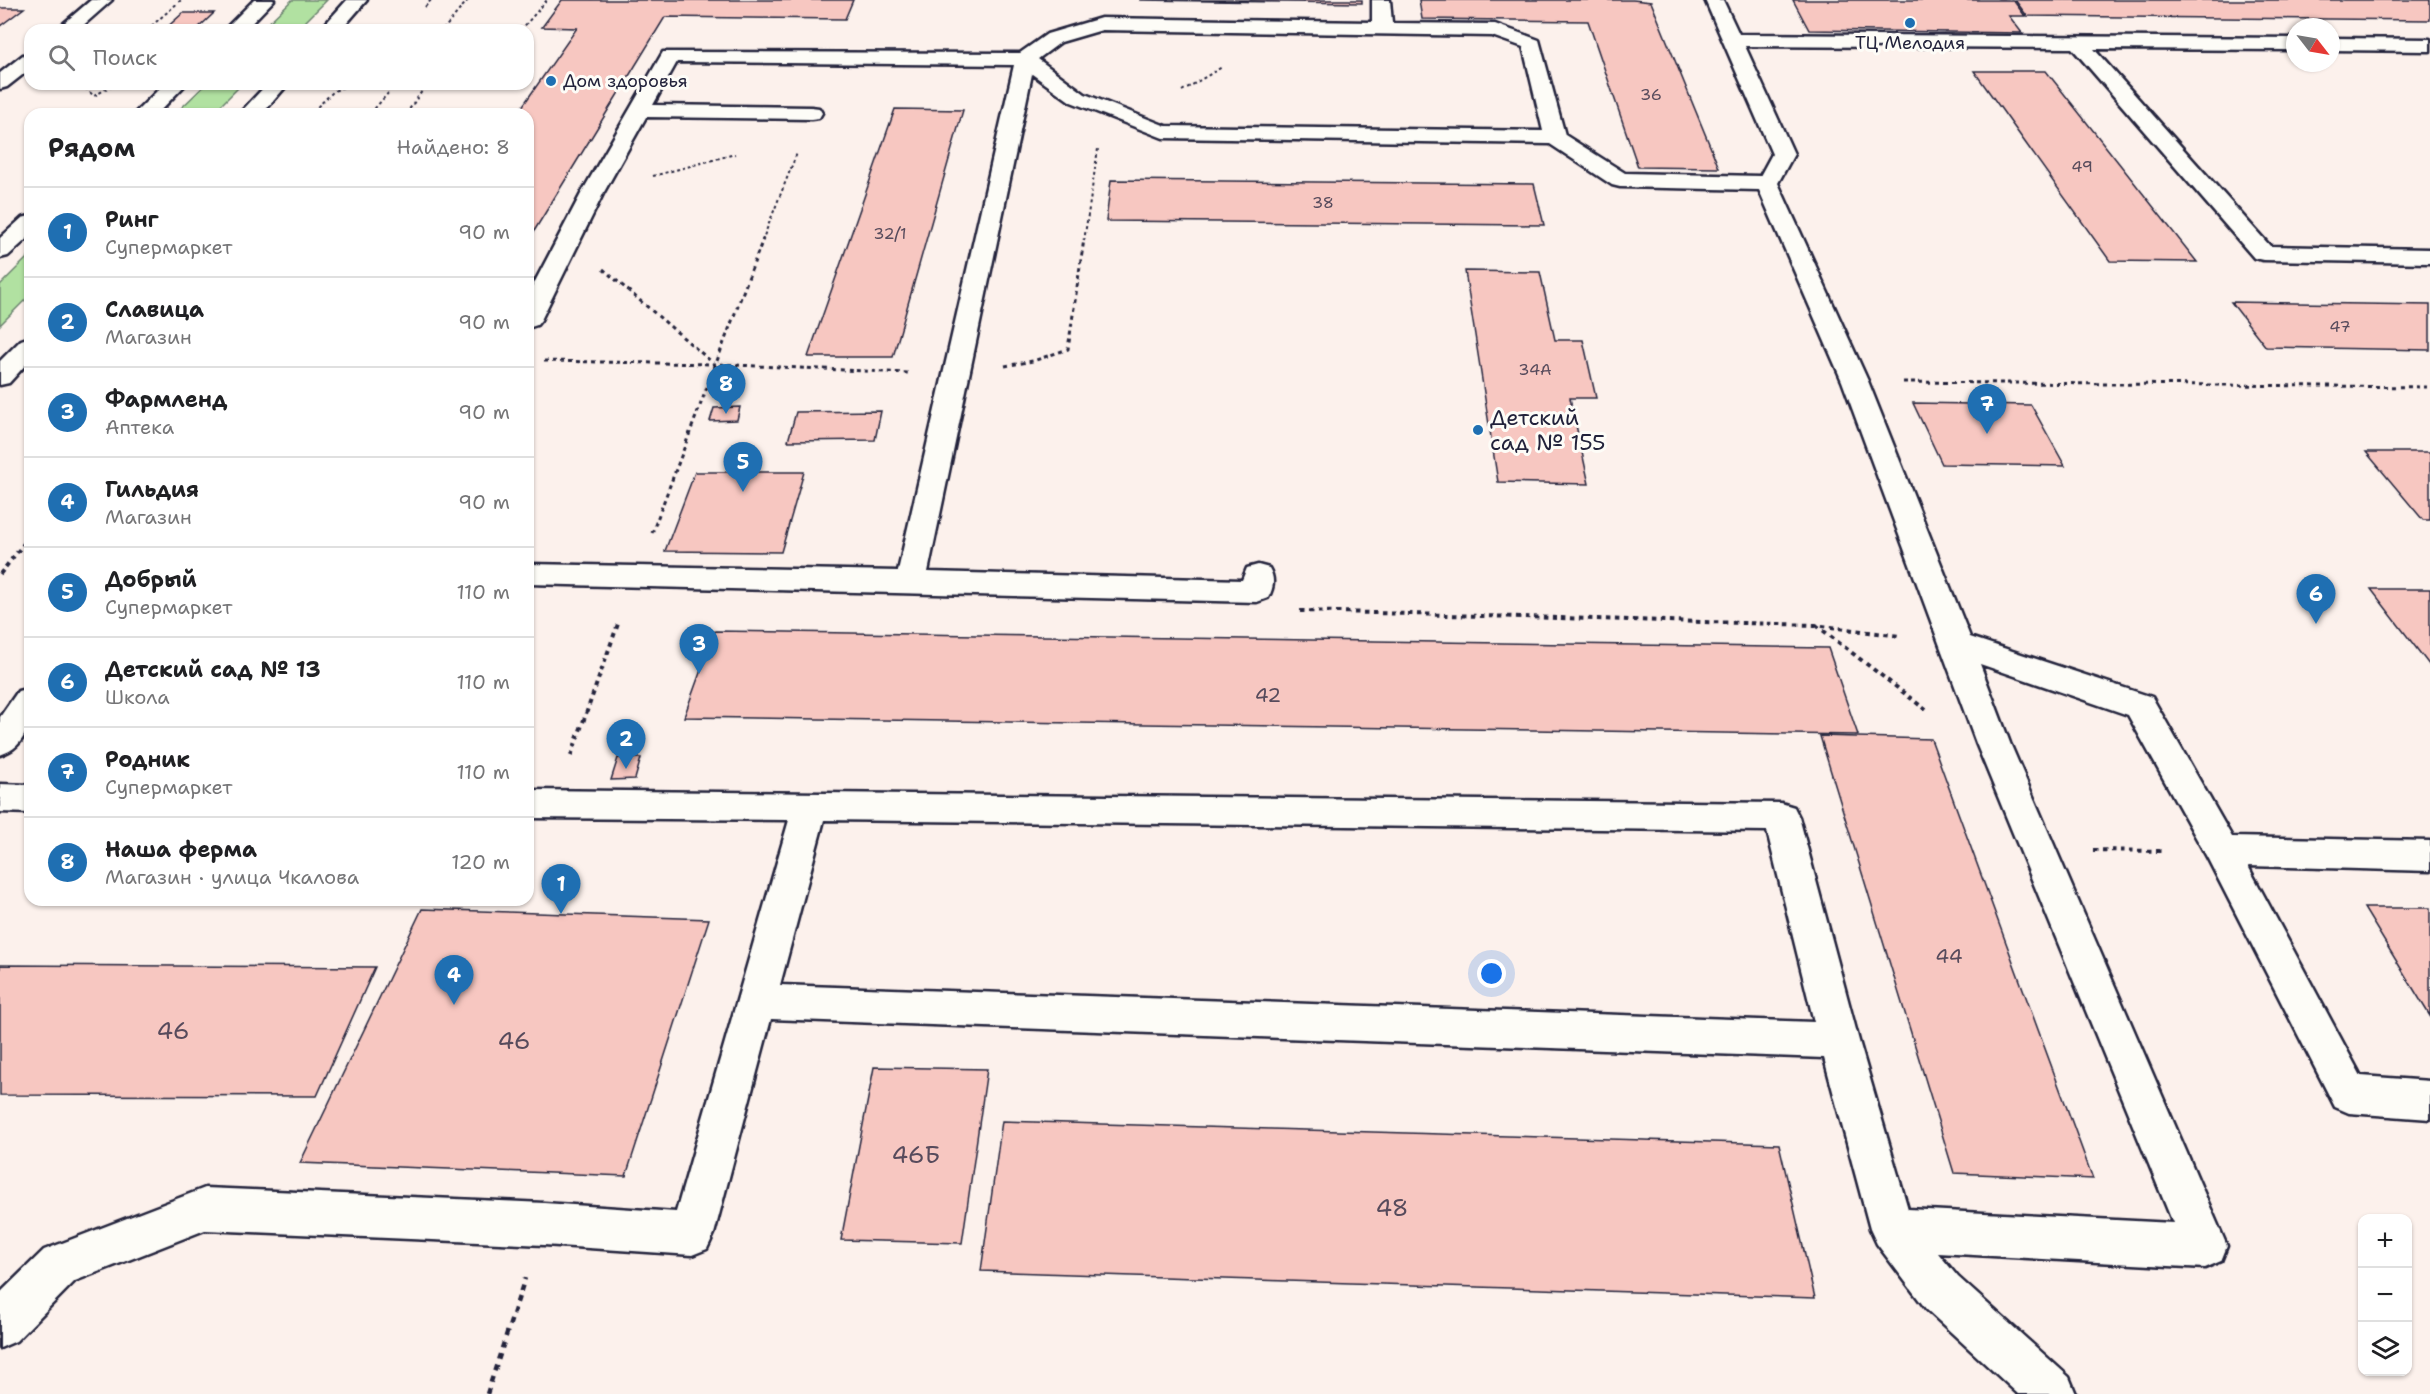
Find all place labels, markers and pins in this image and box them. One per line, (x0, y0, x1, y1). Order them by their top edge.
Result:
marker: ТЦ Мелодия (1903, 16, 1917, 30)
place label: ТЦ Мелодия (1855, 31, 1965, 55)
place label: Дом здоровья (563, 69, 688, 93)
marker: Дом здоровья (544, 74, 558, 88)
pin: 8 (706, 364, 746, 414)
pin: 7 (1968, 384, 2006, 434)
place label: Детский сад № 155 (1490, 403, 1606, 457)
marker: Детский сад № 155 (1471, 423, 1485, 437)
pin: 5 (724, 442, 762, 492)
pin: 6 (2296, 574, 2336, 624)
pin: 3 (680, 624, 718, 674)
pin: 2 (606, 720, 646, 769)
pin: 1 (542, 864, 580, 914)
pin: 4 (434, 956, 474, 1005)

